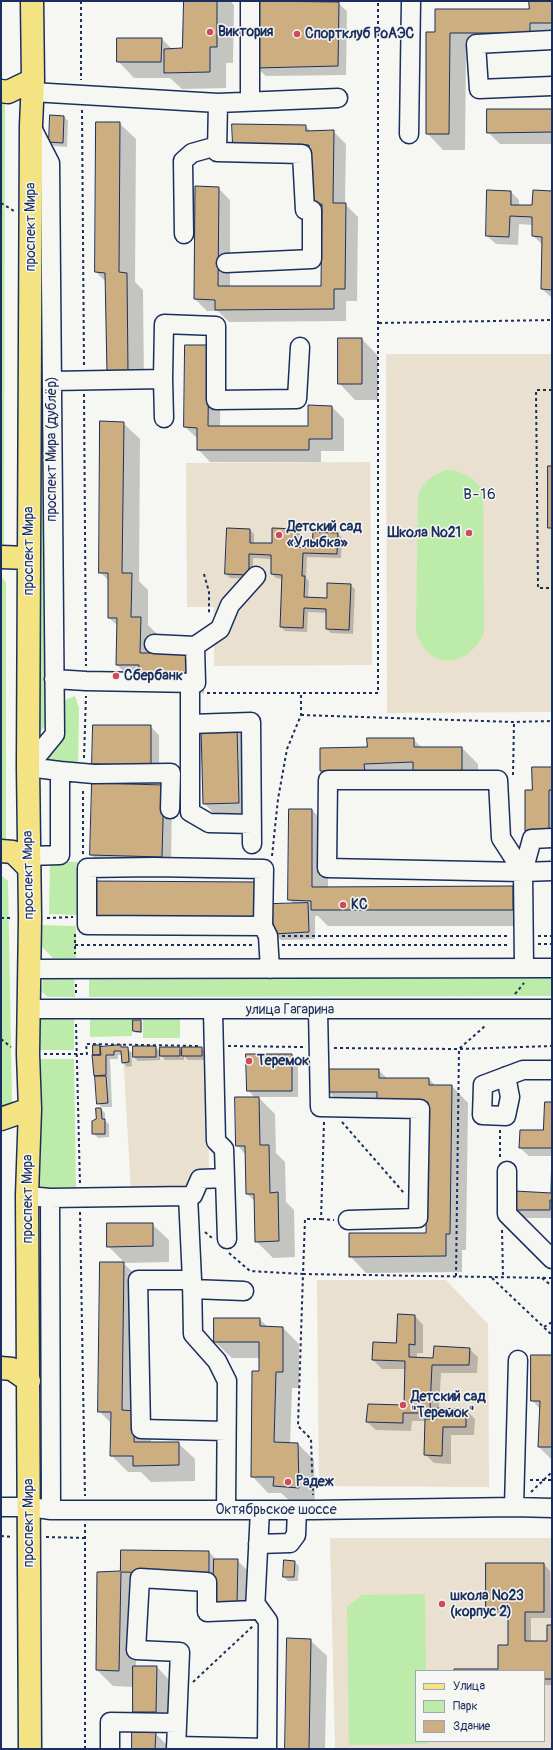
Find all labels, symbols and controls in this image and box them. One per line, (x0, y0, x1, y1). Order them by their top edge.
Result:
place label: Виктория (218, 24, 273, 40)
place label: Спортклуб РоАЭС (305, 26, 414, 42)
marker: Виктория (205, 27, 215, 37)
marker: Спортклуб РоАЭС (292, 29, 302, 39)
street label: проспект Мира (23, 182, 39, 272)
street label: проспект Мира (дублёр) (44, 376, 60, 522)
district label: В-16 (463, 486, 497, 504)
street label: проспект Мира (21, 506, 37, 596)
place label: Детский сад «Улыбка» (287, 519, 362, 552)
place label: Школа №21 (388, 525, 461, 541)
marker: Школа №21 (464, 528, 474, 538)
marker: Детский сад «Улыбка» (274, 530, 284, 540)
place label: Сбербанк (124, 668, 183, 684)
marker: Сбербанк (111, 671, 121, 681)
street label: проспект Мира (20, 830, 38, 920)
place label: КС (351, 897, 368, 913)
marker: КС (338, 900, 348, 910)
street label: улица Гагарина (246, 1002, 334, 1018)
place label: Теремок (257, 1053, 309, 1069)
marker: Теремок (244, 1056, 254, 1066)
street label: проспект Мира (20, 1154, 36, 1244)
place label: Детский сад "Теремок" (411, 1389, 486, 1422)
marker: Детский сад "Теремок" (398, 1400, 408, 1410)
place label: Радеж (296, 1474, 334, 1490)
marker: Радеж (283, 1477, 293, 1487)
street label: проспект Мира (21, 1478, 37, 1568)
street label: Октябрьское шоссе (215, 1502, 337, 1518)
place label: школа №23 (корпус 2) (450, 1588, 524, 1620)
marker: школа №23 (корпус 2) (437, 1599, 447, 1609)
legend (415, 1670, 545, 1742)
text: Улица (453, 1679, 485, 1694)
text: Парк (453, 1699, 478, 1714)
text: Здание (453, 1719, 490, 1734)

